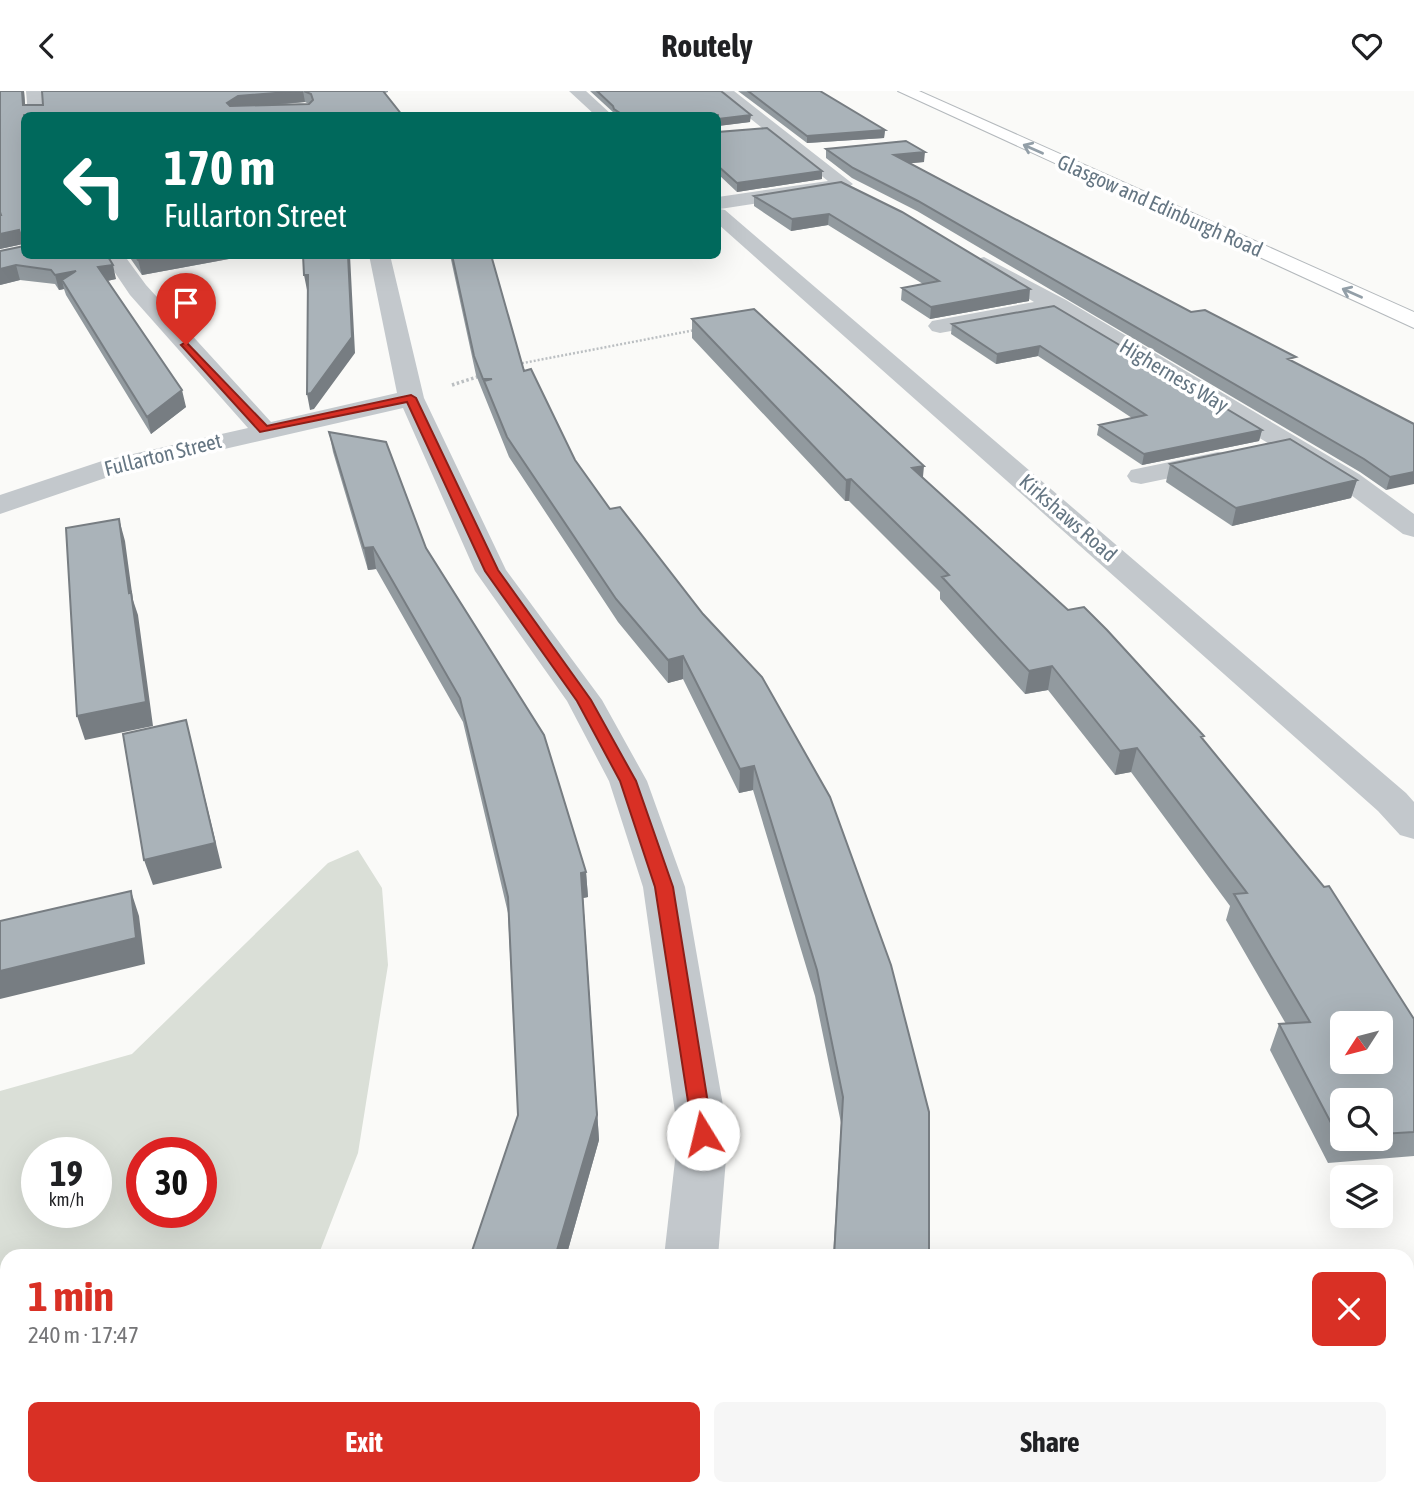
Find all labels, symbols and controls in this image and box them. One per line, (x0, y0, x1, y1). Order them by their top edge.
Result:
icon: back (28, 27, 66, 65)
text: Routely (661, 27, 753, 64)
icon: heart (1348, 27, 1386, 65)
text: 170 m (164, 139, 275, 195)
icon: left (49, 140, 140, 231)
one-way arrow (1023, 141, 1044, 155)
street label: Glasgow and Edinburgh Road (1054, 149, 1267, 261)
text: Fullarton Street (164, 197, 347, 234)
pin (156, 273, 216, 345)
icon: arrive (167, 284, 205, 322)
one-way arrow (1342, 286, 1363, 299)
street label: Higherness Way (1116, 333, 1233, 417)
street label: Fullarton Street (102, 428, 224, 480)
street label: Kirkshaws Road (1015, 469, 1122, 566)
north arrow (1330, 1011, 1393, 1075)
map controls (1330, 1011, 1393, 1228)
button: search (1330, 1088, 1393, 1151)
position arrow (666, 1097, 740, 1171)
speed limit sign: 30 (126, 1137, 217, 1228)
text: 19 (50, 1153, 83, 1193)
button: layers (1330, 1165, 1393, 1228)
text: km/h (49, 1189, 84, 1210)
text: 1 min (28, 1272, 114, 1320)
button: close (1312, 1272, 1386, 1346)
text: 240 m · 17:47 (28, 1322, 139, 1348)
button: Exit (28, 1402, 700, 1482)
button: Share (714, 1402, 1386, 1482)

